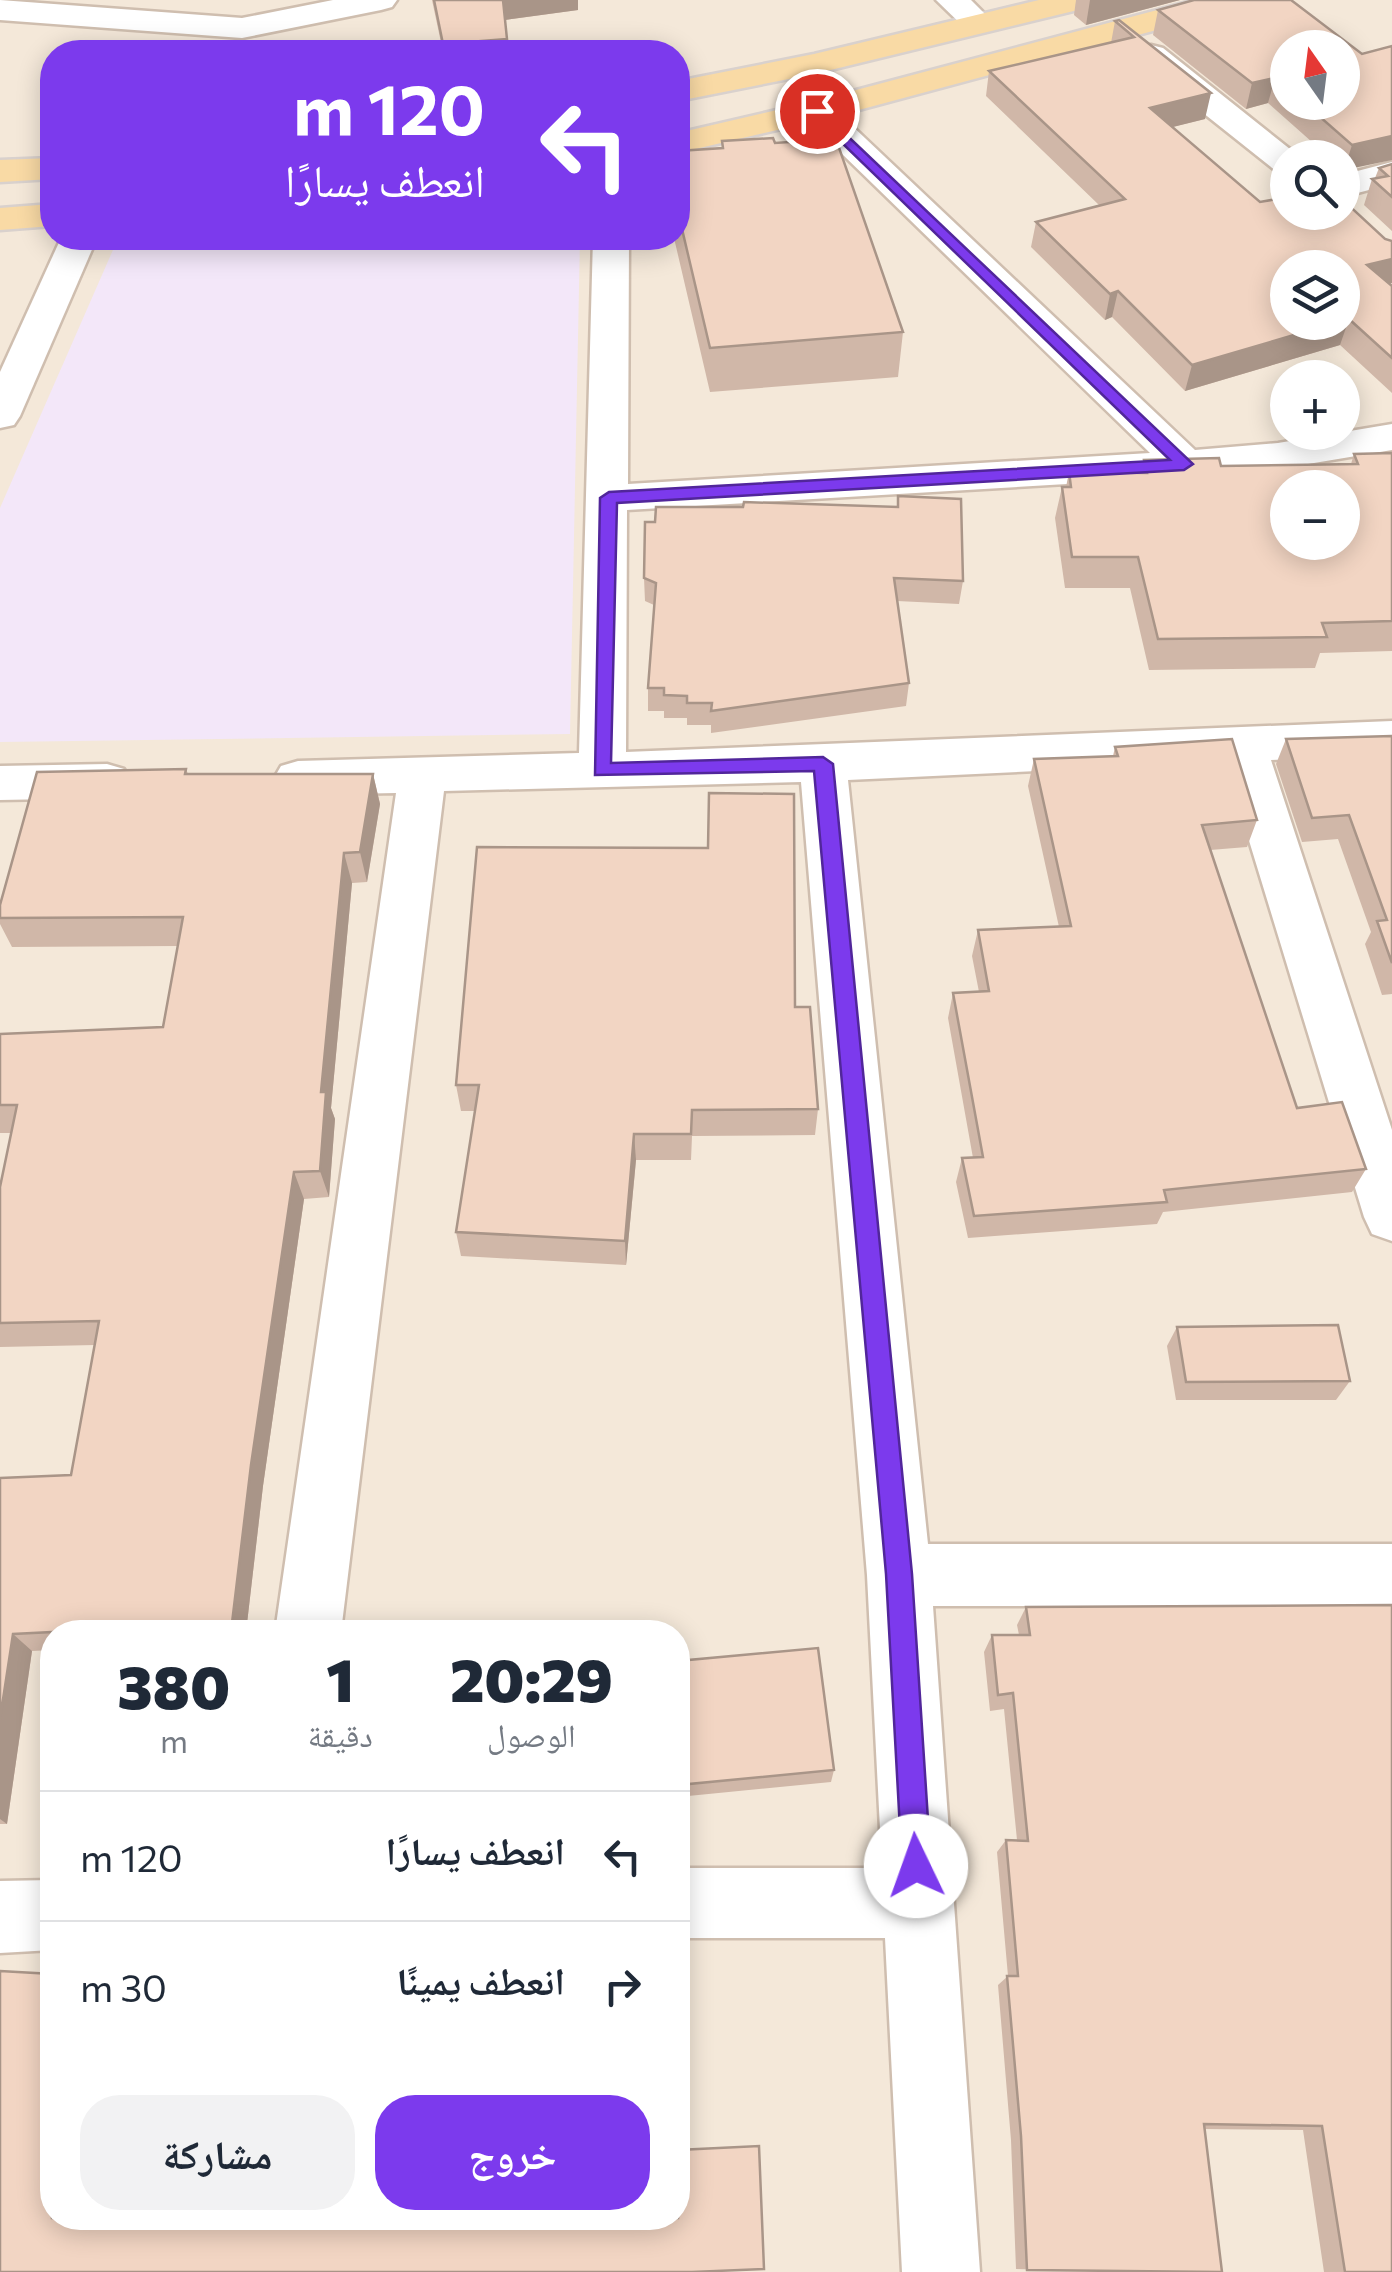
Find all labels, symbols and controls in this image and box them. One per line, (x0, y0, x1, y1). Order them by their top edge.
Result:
north arrow (1270, 30, 1360, 120)
map controls (1270, 30, 1360, 560)
text: 120 m (293, 64, 485, 149)
pin (775, 69, 860, 154)
icon: left (520, 80, 650, 210)
icon: arrive (790, 84, 845, 139)
button: search (1270, 140, 1360, 230)
text: انعطف يسارًا (285, 151, 485, 206)
button: layers (1270, 250, 1360, 340)
button: + (1270, 360, 1360, 450)
button: − (1270, 470, 1360, 560)
text: 1 (326, 1641, 354, 1714)
text: 20:29 (450, 1641, 613, 1714)
text: 380 (117, 1648, 230, 1721)
text: دقيقة (308, 1714, 373, 1754)
text: الوصول (487, 1714, 576, 1754)
text: m (160, 1720, 188, 1760)
position arrow (864, 1814, 968, 1918)
text: انعطف يسارًا (385, 1826, 565, 1873)
icon: left (595, 1829, 650, 1884)
text: 120 m (80, 1833, 182, 1880)
text: انعطف يمينًا (397, 1956, 565, 2003)
icon: right (595, 1959, 650, 2014)
text: 30 m (80, 1963, 167, 2010)
button: مشاركة (80, 2095, 355, 2210)
button: خروج (375, 2095, 650, 2210)

